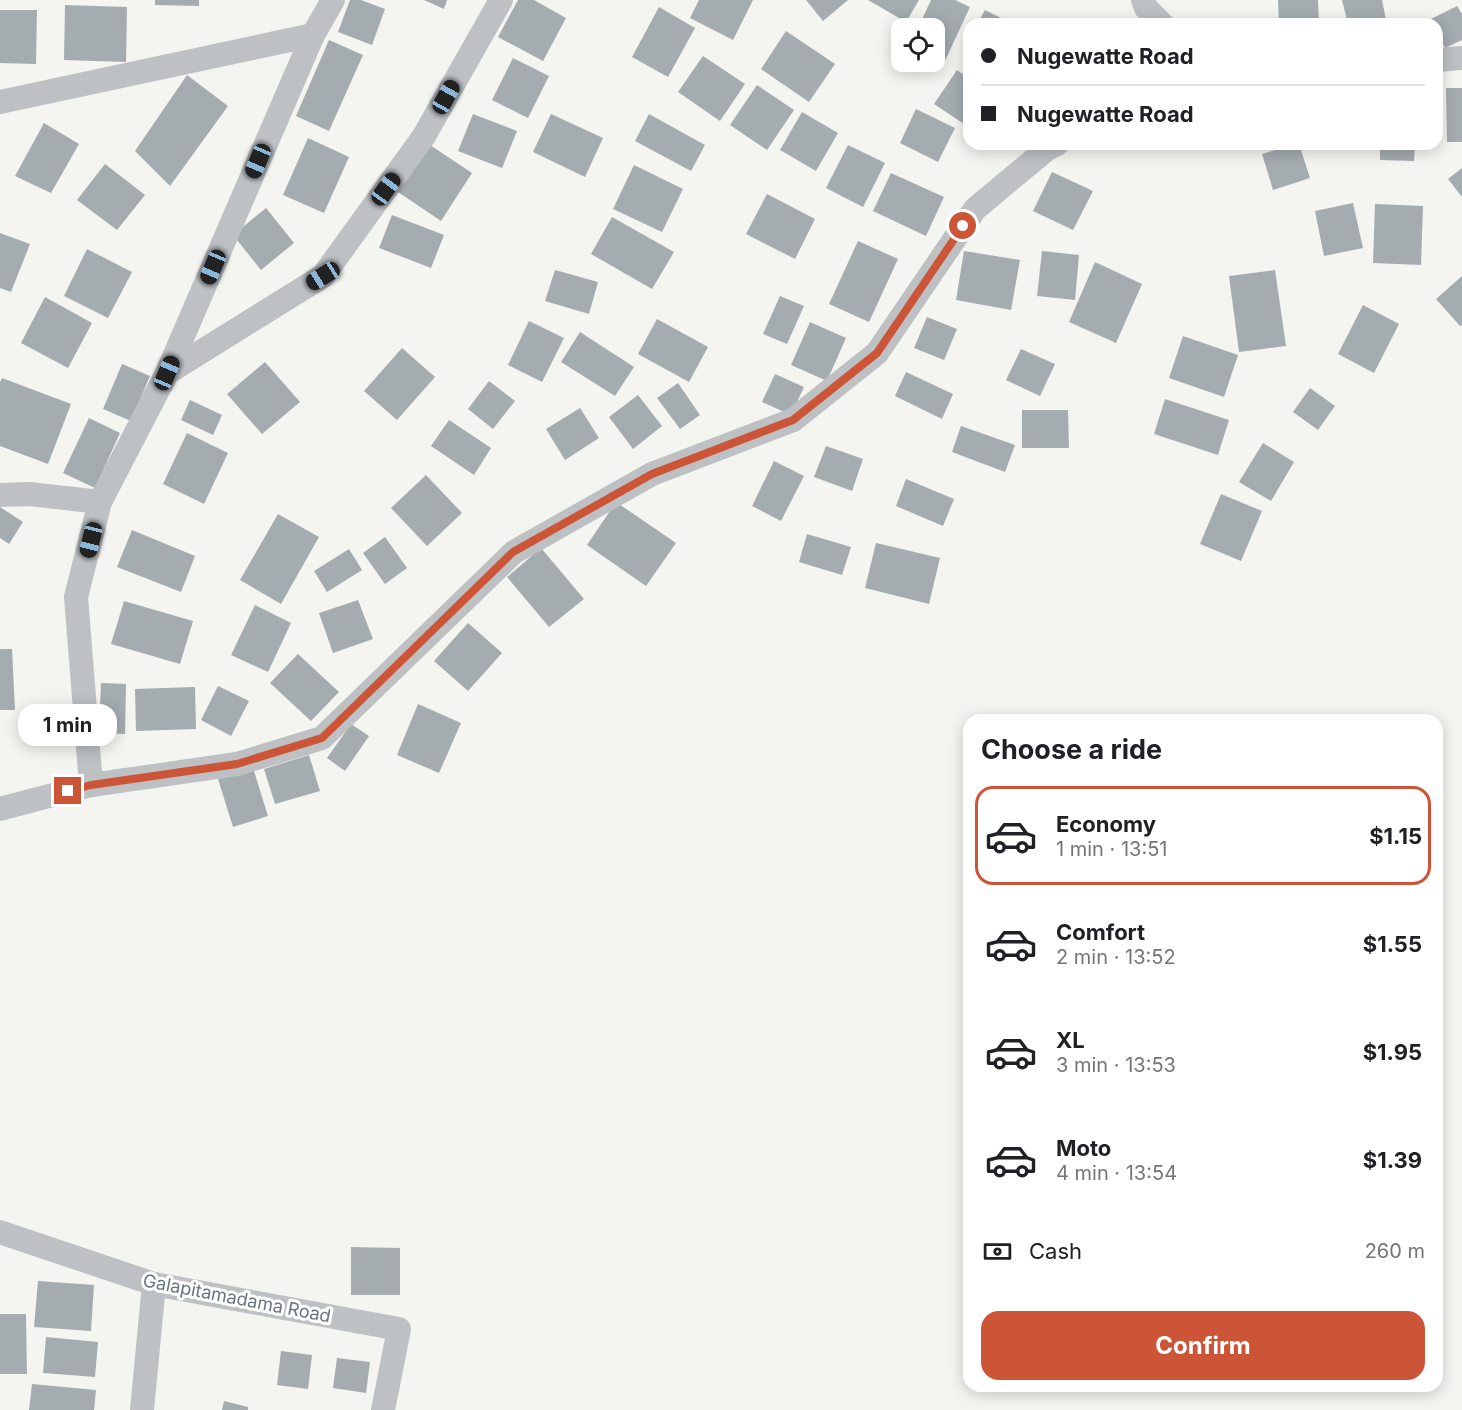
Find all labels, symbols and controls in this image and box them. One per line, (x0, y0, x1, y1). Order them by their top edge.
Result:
map controls (891, 18, 945, 72)
button: locate (891, 18, 945, 72)
text: Nugewatte Road (1017, 43, 1194, 69)
car (429, 77, 463, 117)
text: Nugewatte Road (1017, 101, 1194, 127)
car (243, 141, 273, 181)
car (368, 169, 404, 209)
route start (949, 212, 976, 239)
car (198, 247, 228, 287)
car (303, 259, 343, 293)
car (152, 353, 182, 393)
car (78, 520, 104, 560)
callout: 1 min (19, 704, 118, 746)
text: 1 min (43, 713, 92, 737)
text: Choose a ride (981, 733, 1162, 766)
route end (54, 777, 81, 804)
icon: car (984, 809, 1038, 863)
text: Economy (1056, 811, 1156, 837)
text: $1.15 (1369, 823, 1422, 849)
text: 1 min · 13:51 (1056, 837, 1168, 861)
icon: car (984, 917, 1038, 971)
text: Comfort (1056, 919, 1145, 945)
text: $1.55 (1363, 931, 1422, 957)
text: 2 min · 13:52 (1056, 945, 1176, 969)
icon: car (984, 1025, 1038, 1079)
text: XL (1056, 1027, 1085, 1053)
text: $1.95 (1363, 1039, 1422, 1065)
text: 3 min · 13:53 (1056, 1053, 1176, 1077)
icon: car (984, 1133, 1038, 1187)
text: Moto (1056, 1135, 1111, 1161)
text: $1.39 (1363, 1147, 1422, 1173)
text: 4 min · 13:54 (1056, 1161, 1177, 1185)
icon: cash (981, 1235, 1014, 1268)
text: Cash (1029, 1238, 1082, 1264)
text: 260 m (1365, 1239, 1425, 1263)
street label: Galapitamadama Road (141, 1269, 333, 1327)
button: Confirm (981, 1311, 1425, 1380)

